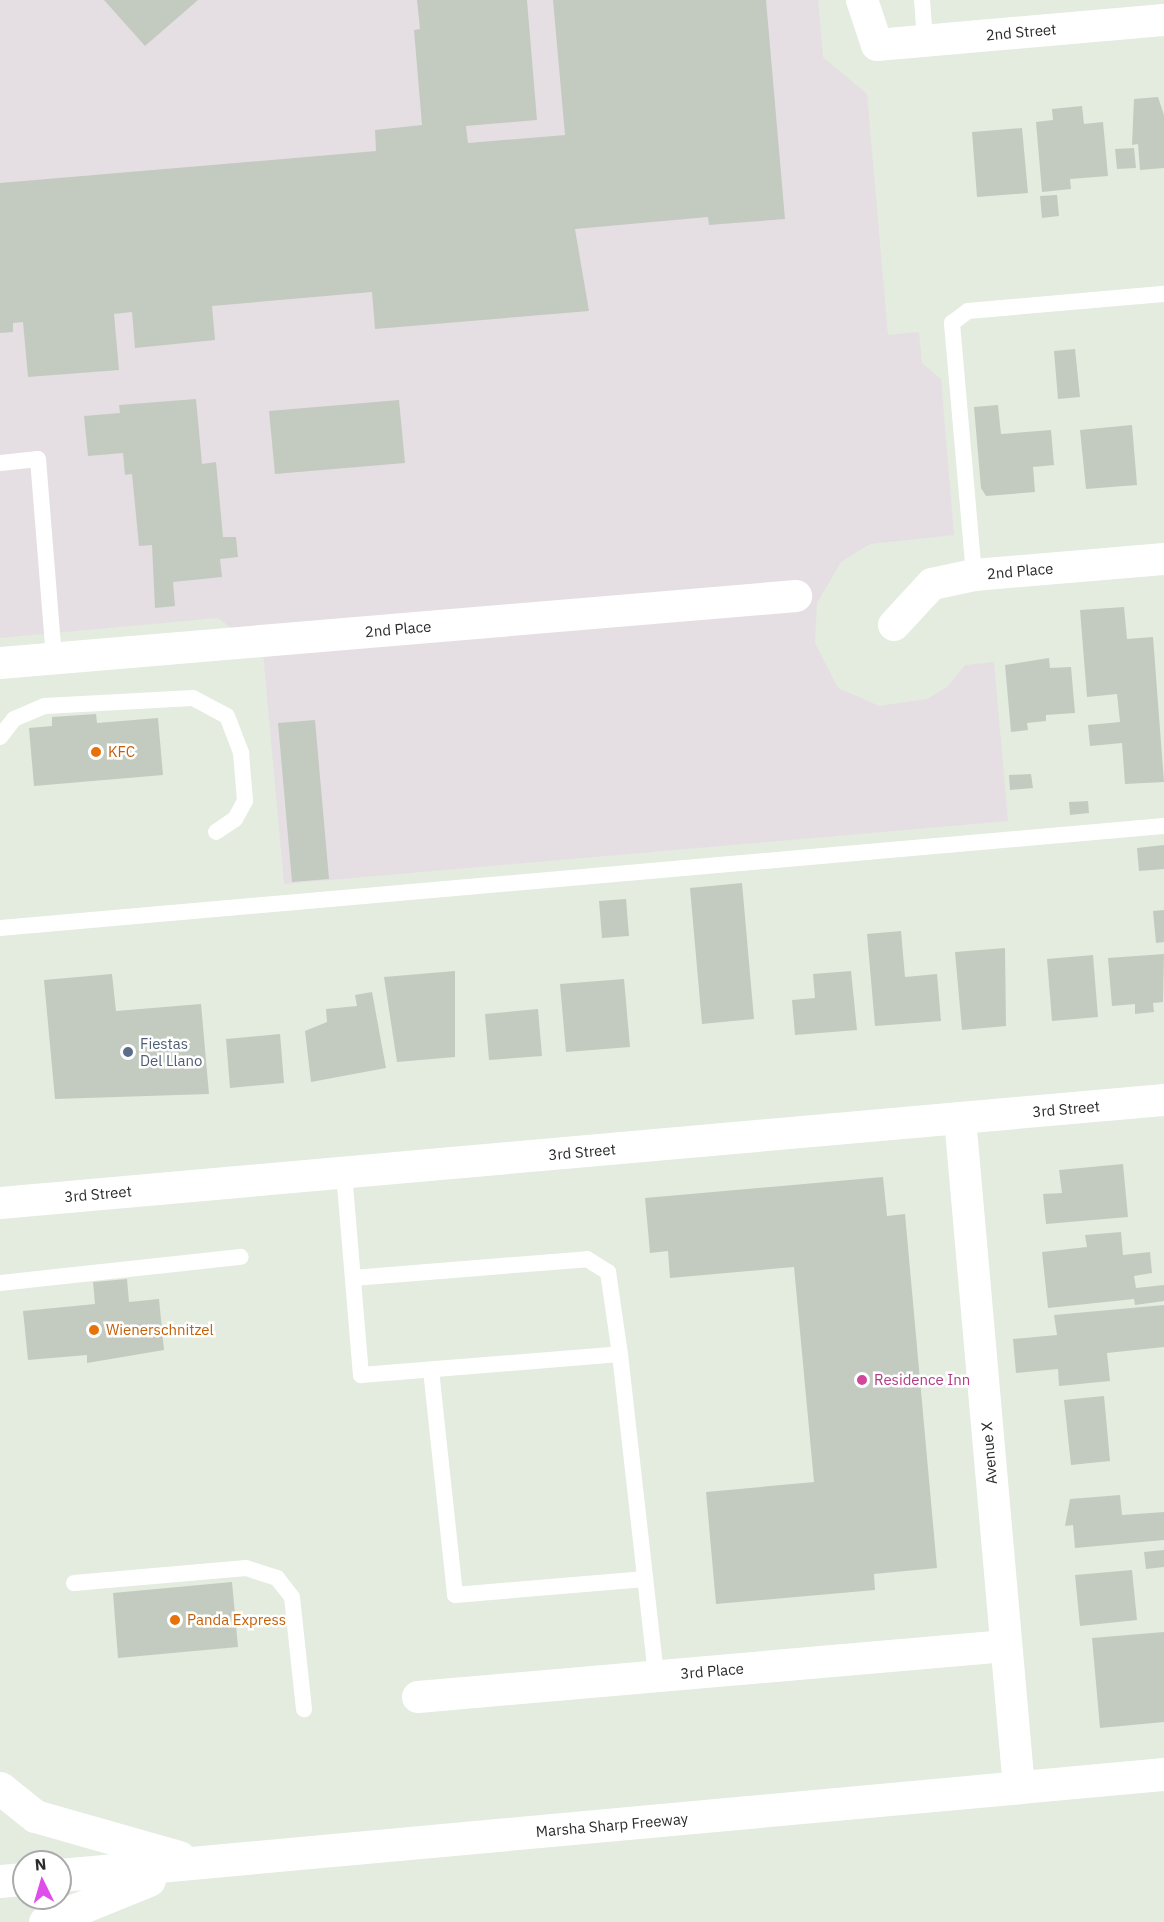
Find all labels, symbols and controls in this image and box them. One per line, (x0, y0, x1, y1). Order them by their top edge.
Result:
street label: 2nd Street (985, 20, 1057, 44)
street label: 2nd Place (986, 559, 1054, 583)
street label: 2nd Place (364, 617, 432, 641)
place label: KFC (108, 743, 135, 761)
marker: KFC (89, 745, 103, 759)
place label: Fiestas Del Llano (140, 1034, 202, 1069)
marker: Fiestas Del Llano (121, 1045, 135, 1059)
street label: 3rd Street (1031, 1097, 1101, 1121)
street label: 3rd Street (547, 1140, 617, 1164)
street label: 3rd Street (63, 1182, 133, 1206)
place label: Wienerschnitzel (106, 1321, 214, 1339)
marker: Wienerschnitzel (87, 1323, 101, 1337)
place label: Residence Inn (874, 1371, 970, 1389)
marker: Residence Inn (855, 1373, 869, 1387)
street label: Avenue X (977, 1421, 1001, 1485)
place label: Panda Express (187, 1611, 286, 1629)
marker: Panda Express (168, 1613, 182, 1627)
street label: 3rd Place (680, 1659, 744, 1683)
street label: Marsha Sharp Freeway (535, 1809, 689, 1841)
north arrow (12, 1850, 72, 1910)
text: N (34, 1854, 47, 1875)

